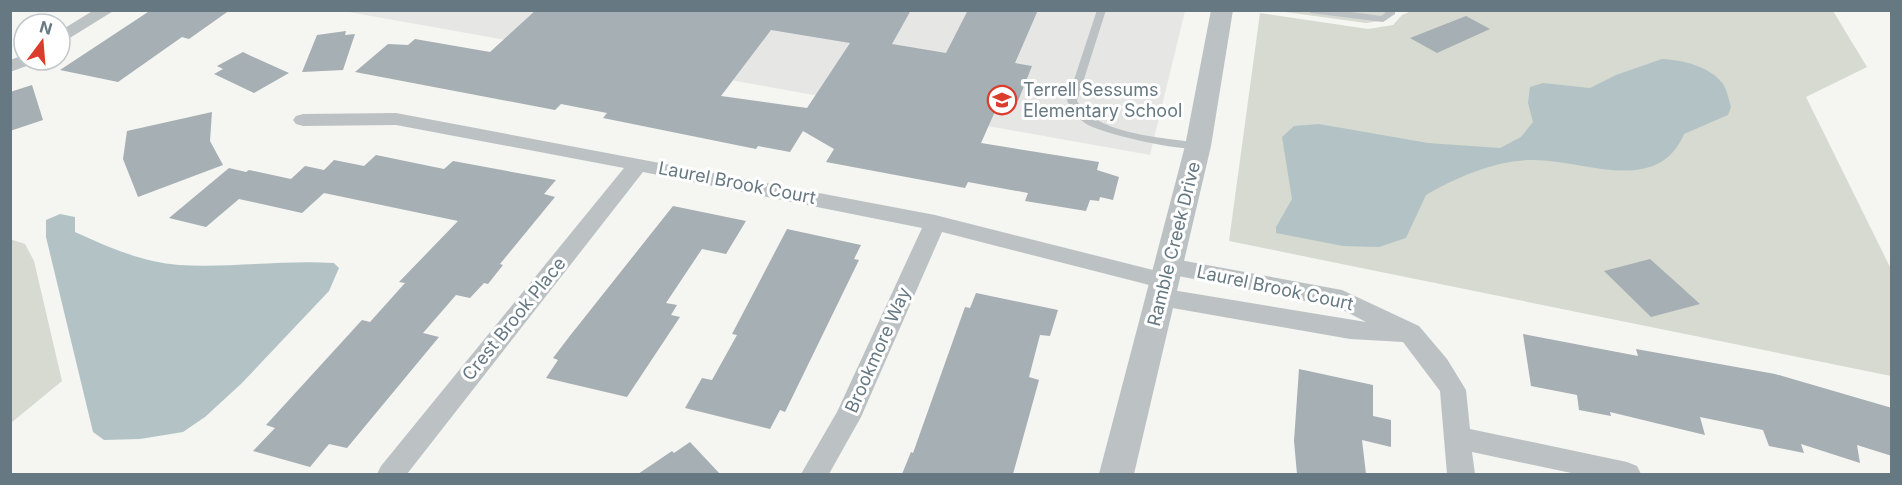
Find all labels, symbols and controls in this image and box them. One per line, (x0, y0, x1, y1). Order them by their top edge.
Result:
north arrow (12, 12, 72, 72)
text: N (38, 16, 55, 39)
place label: Terrell Sessums Elementary School (1023, 79, 1182, 121)
school or university icon: Terrell Sessums Elementary School (986, 84, 1018, 116)
street label: Laurel Brook Court (657, 157, 818, 208)
street label: Ramble Creek Drive (1143, 160, 1204, 328)
street label: Crest Brook Place (458, 253, 570, 384)
street label: Laurel Brook Court (1195, 261, 1355, 314)
street label: Brookmore Way (840, 284, 915, 416)

